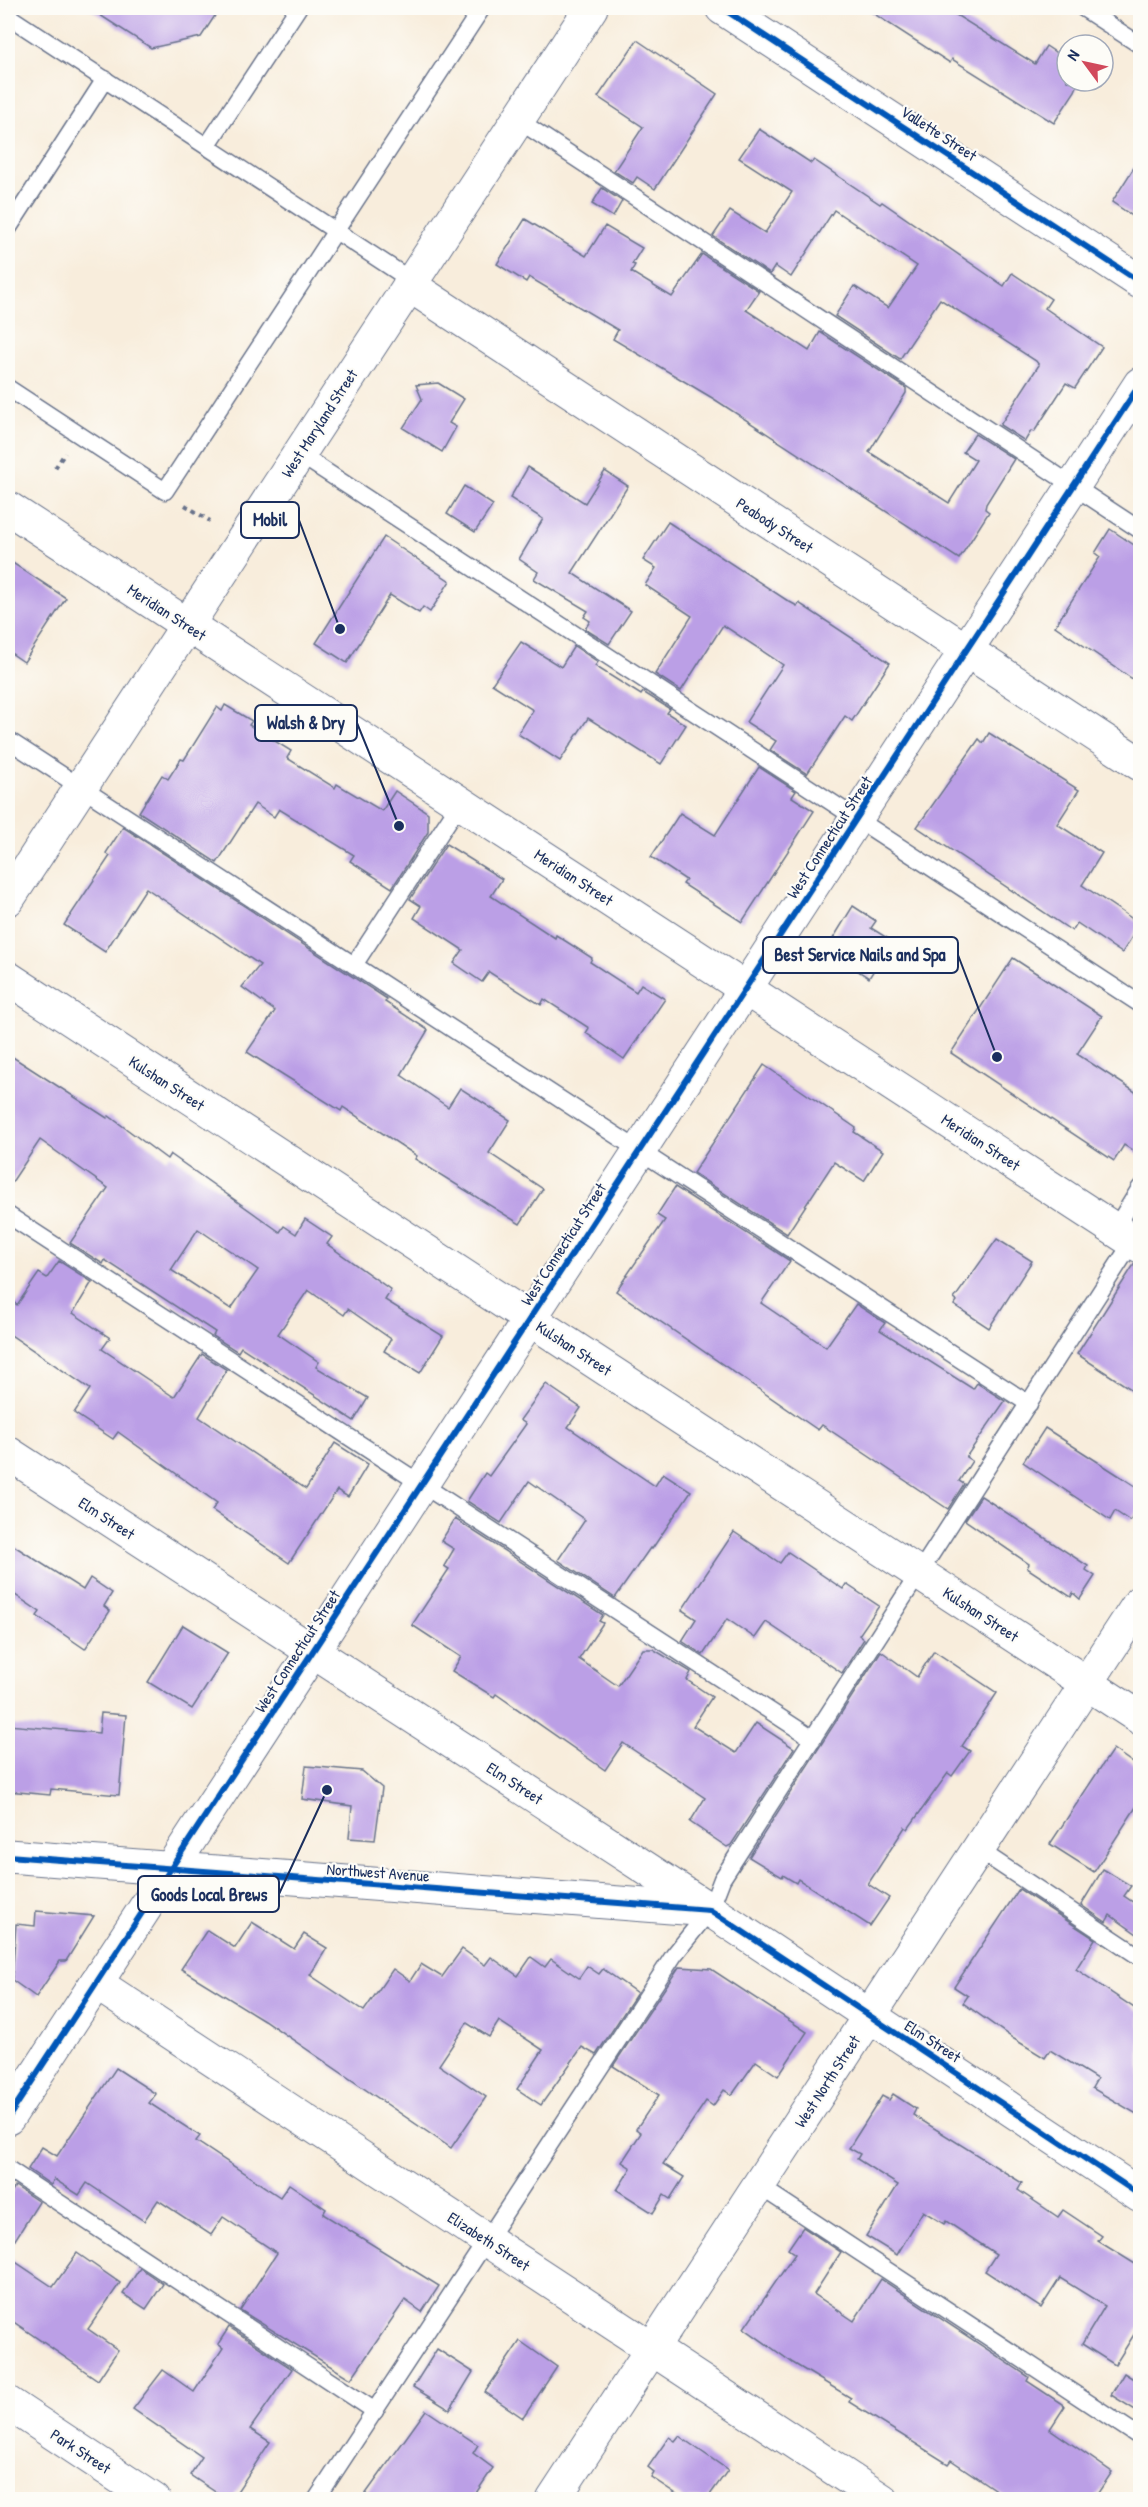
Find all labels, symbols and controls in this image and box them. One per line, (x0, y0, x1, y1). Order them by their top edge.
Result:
north arrow (1055, 33, 1115, 93)
text: N (1061, 45, 1084, 64)
street label: Vallette Street (897, 100, 982, 166)
street label: West Maryland Street (276, 364, 363, 481)
street label: Peabody Street (732, 492, 818, 558)
callout: Mobil (241, 502, 299, 538)
text: Mobil (253, 507, 288, 532)
street label: Meridian Street (123, 578, 211, 646)
callout: Walsh & Dry (255, 705, 357, 741)
text: Walsh & Dry (267, 710, 346, 736)
street label: West Connecticut Street (781, 771, 877, 903)
street label: Meridian Street (530, 843, 618, 911)
callout: Best Service Nails and Spa (763, 937, 958, 973)
text: Best Service Nails and Spa (774, 942, 947, 968)
street label: Kulshan Street (125, 1050, 210, 1116)
street label: Meridian Street (937, 1108, 1025, 1176)
street label: West Connecticut Street (515, 1178, 611, 1310)
street label: Kulshan Street (532, 1315, 617, 1381)
street label: Elm Street (75, 1492, 140, 1545)
street label: Kulshan Street (939, 1581, 1024, 1647)
street label: West Connecticut Street (249, 1585, 345, 1717)
street label: Elm Street (483, 1757, 548, 1810)
street label: Northwest Avenue (326, 1857, 431, 1887)
callout: Goods Local Brews (138, 1876, 279, 1912)
text: Goods Local Brews (151, 1882, 267, 1907)
street label: Elm Street (901, 2015, 966, 2068)
street label: West North Street (789, 2030, 865, 2131)
street label: Elizabeth Street (444, 2206, 535, 2276)
street label: Park Street (47, 2423, 116, 2479)

